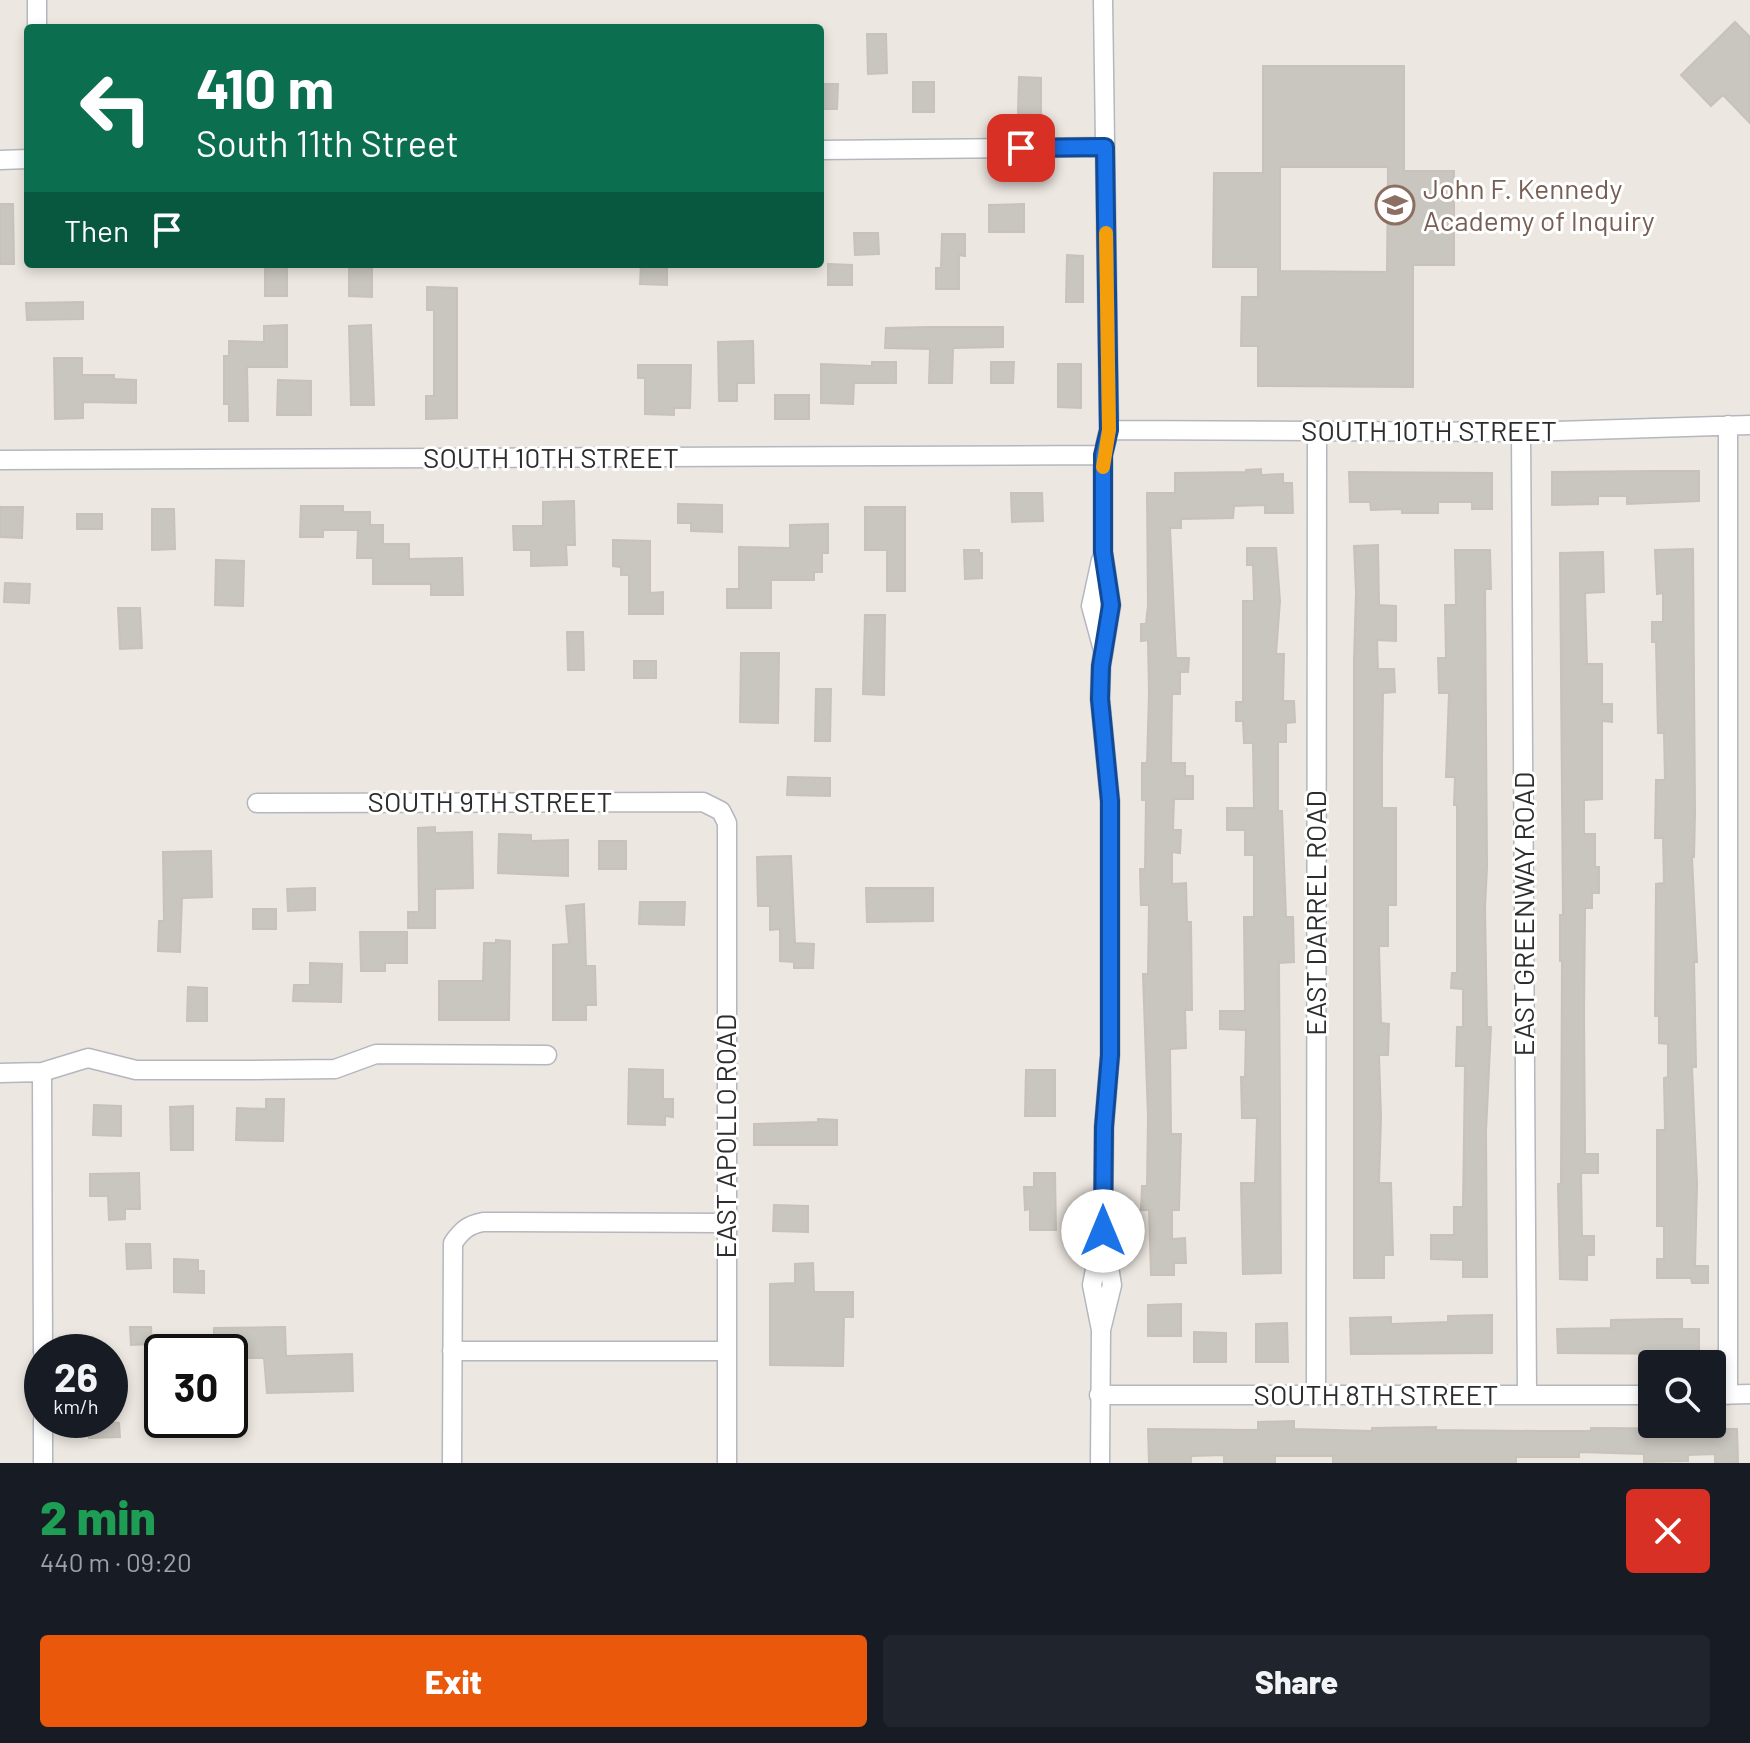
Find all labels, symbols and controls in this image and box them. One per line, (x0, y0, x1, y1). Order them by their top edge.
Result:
text: 410 m (196, 53, 334, 120)
icon: left (64, 56, 168, 160)
pin (987, 114, 1055, 182)
text: South 11th Street (196, 121, 459, 164)
icon: arrive (999, 126, 1043, 170)
place label: John F. Kennedy Academy of Inquiry (1423, 171, 1655, 237)
school or university icon: John F. Kennedy Academy of Inquiry (1374, 184, 1416, 226)
icon: arrive (145, 208, 189, 252)
text: Then (64, 212, 129, 248)
street label: SOUTH 10TH STREET (1301, 413, 1557, 447)
street label: SOUTH 10TH STREET (423, 440, 679, 474)
street label: EAST GREENWAY ROAD (1506, 772, 1540, 1056)
street label: SOUTH 9TH STREET (368, 784, 612, 818)
street label: EAST DARREL ROAD (1298, 790, 1332, 1036)
street label: EAST APOLLO ROAD (708, 1014, 742, 1258)
position arrow (1061, 1189, 1145, 1273)
speed limit sign: 30 (144, 1334, 248, 1438)
map controls (1638, 1350, 1726, 1438)
button: search (1638, 1350, 1726, 1438)
text: 26 (54, 1352, 98, 1400)
street label: SOUTH 8TH STREET (1254, 1377, 1498, 1411)
text: km/h (53, 1394, 99, 1418)
text: 2 min (40, 1487, 156, 1545)
button: close (1626, 1489, 1710, 1573)
text: 440 m · 09:20 (40, 1546, 192, 1577)
button: Exit (40, 1635, 867, 1727)
button: Share (883, 1635, 1710, 1727)

